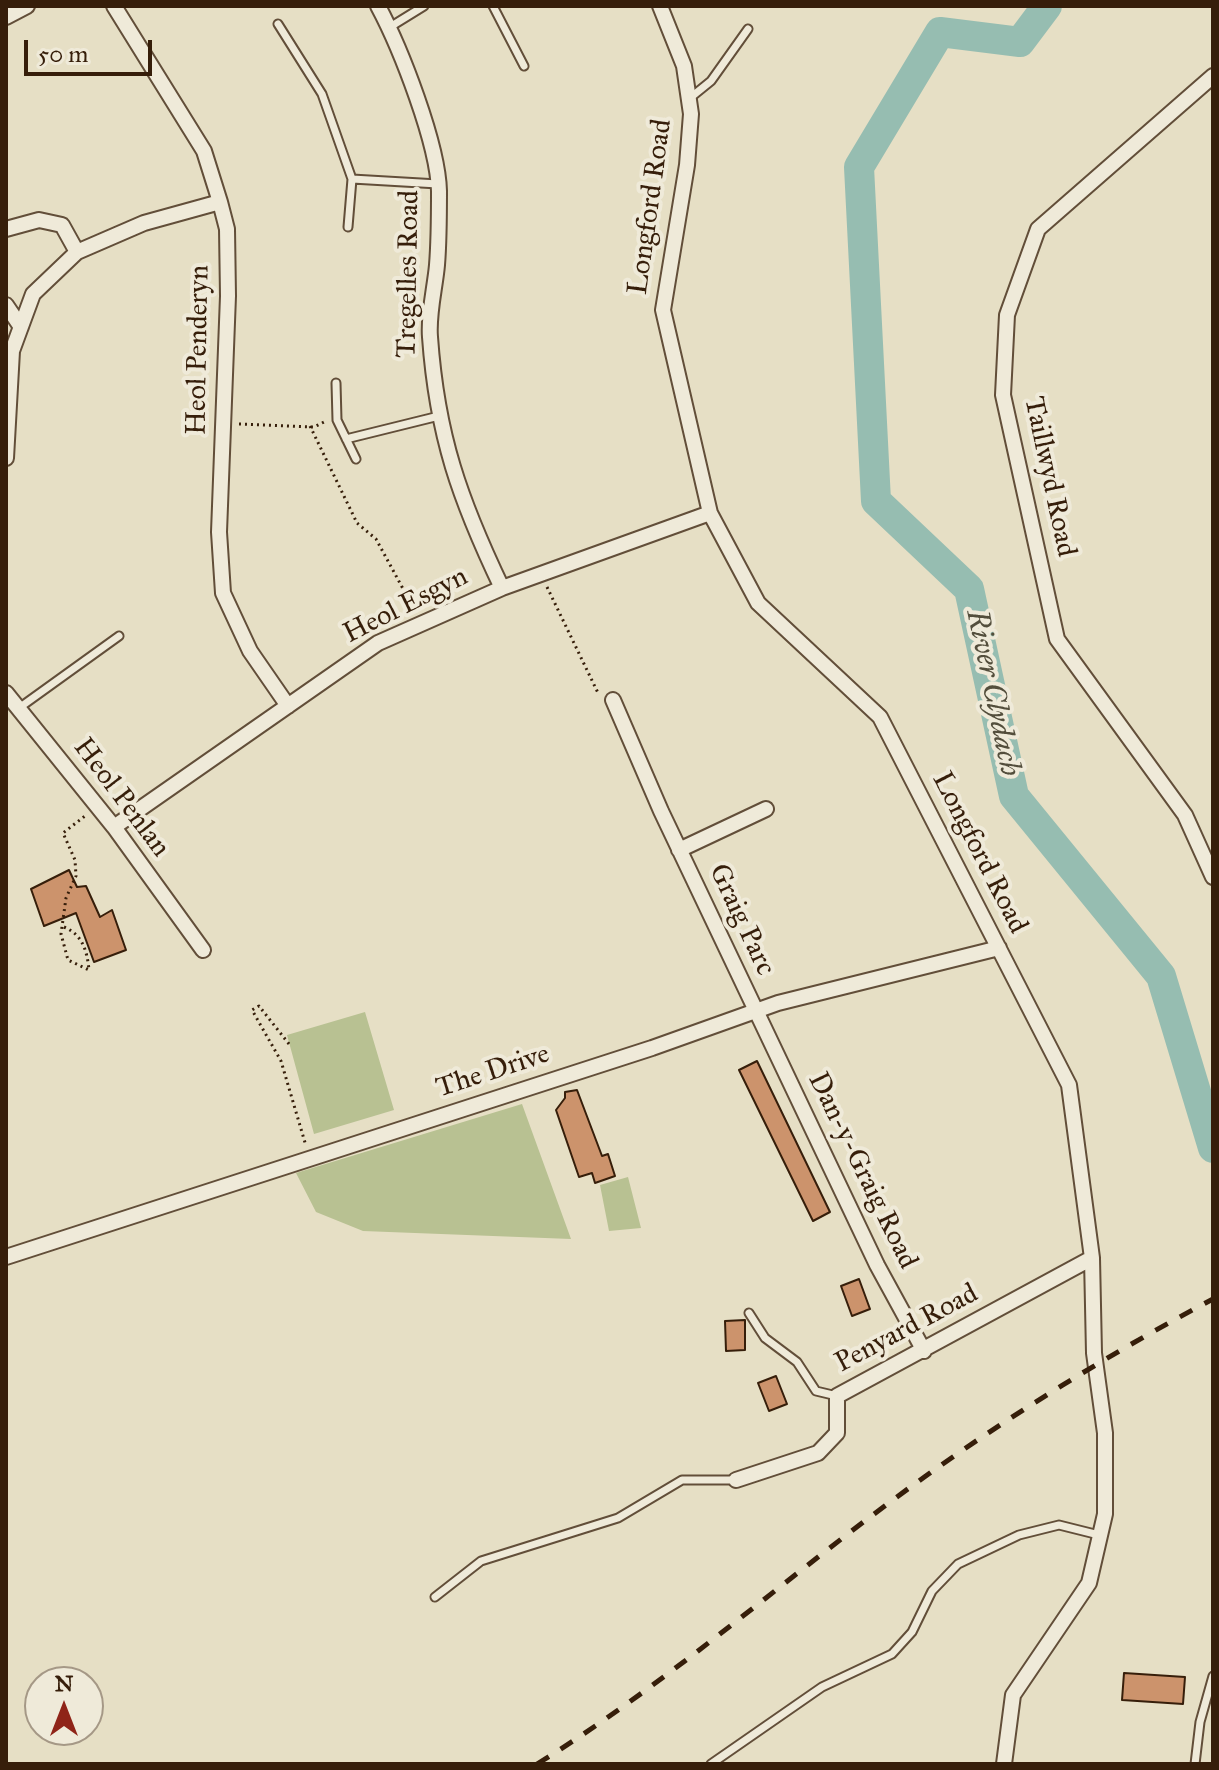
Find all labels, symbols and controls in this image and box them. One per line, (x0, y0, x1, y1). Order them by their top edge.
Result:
scale bar (28, 24, 156, 74)
text: 50 m (38, 39, 88, 69)
street label: Longford Road (622, 117, 680, 297)
street label: Tregelles Road (391, 190, 427, 358)
street label: Heol Penderyn (181, 265, 217, 435)
street label: Taillwyd Road (1016, 394, 1082, 560)
street label: Heol Esgyn (338, 560, 474, 652)
water label: River Clydach (957, 607, 1027, 779)
street label: Heol Penlan (65, 732, 177, 864)
street label: Longford Road (924, 767, 1034, 939)
street label: Graig Parc (701, 859, 781, 981)
street label: The Drive (432, 1038, 554, 1106)
street label: Dan-y-Graig Road (800, 1067, 924, 1275)
street label: Penyard Road (830, 1277, 984, 1381)
north arrow (24, 1666, 104, 1746)
text: N (55, 1670, 73, 1697)

